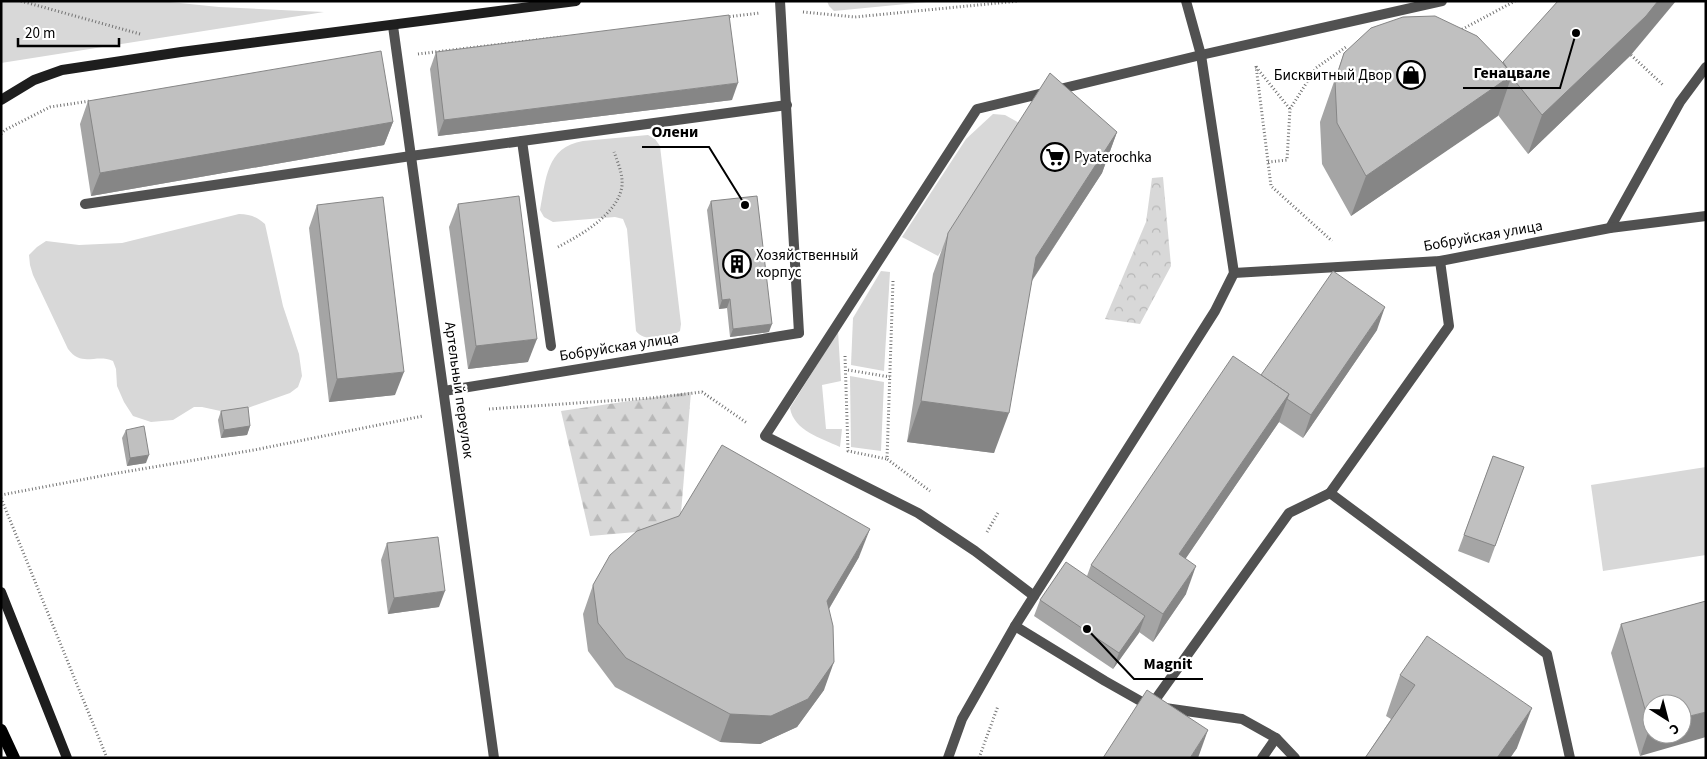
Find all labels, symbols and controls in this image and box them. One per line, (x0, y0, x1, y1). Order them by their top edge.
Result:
scale bar (18, 15, 119, 47)
text: 20 m (25, 23, 55, 44)
callout: Генацвале (1463, 57, 1560, 88)
shop icon: Бисквитный Двор (1396, 60, 1426, 90)
text: Генацвале (1474, 62, 1550, 84)
place label: Бисквитный Двор (1274, 65, 1392, 86)
callout: Олени (642, 116, 709, 147)
text: Олени (652, 121, 698, 143)
supermarket icon: Pyaterochka (1040, 142, 1070, 172)
place label: Pyaterochka (1074, 147, 1152, 168)
street label: Бобруйская улица (1422, 215, 1544, 257)
place label: Хозяйственный корпус (756, 245, 859, 283)
building icon: Хозяйственный корпус (722, 249, 752, 279)
street label: Артельный переулок (439, 320, 479, 460)
street label: Бобруйская улица (558, 327, 680, 367)
callout: Magnit (1134, 648, 1203, 679)
text: Magnit (1144, 653, 1192, 675)
north arrow (1642, 694, 1692, 744)
text: С (1665, 718, 1683, 739)

